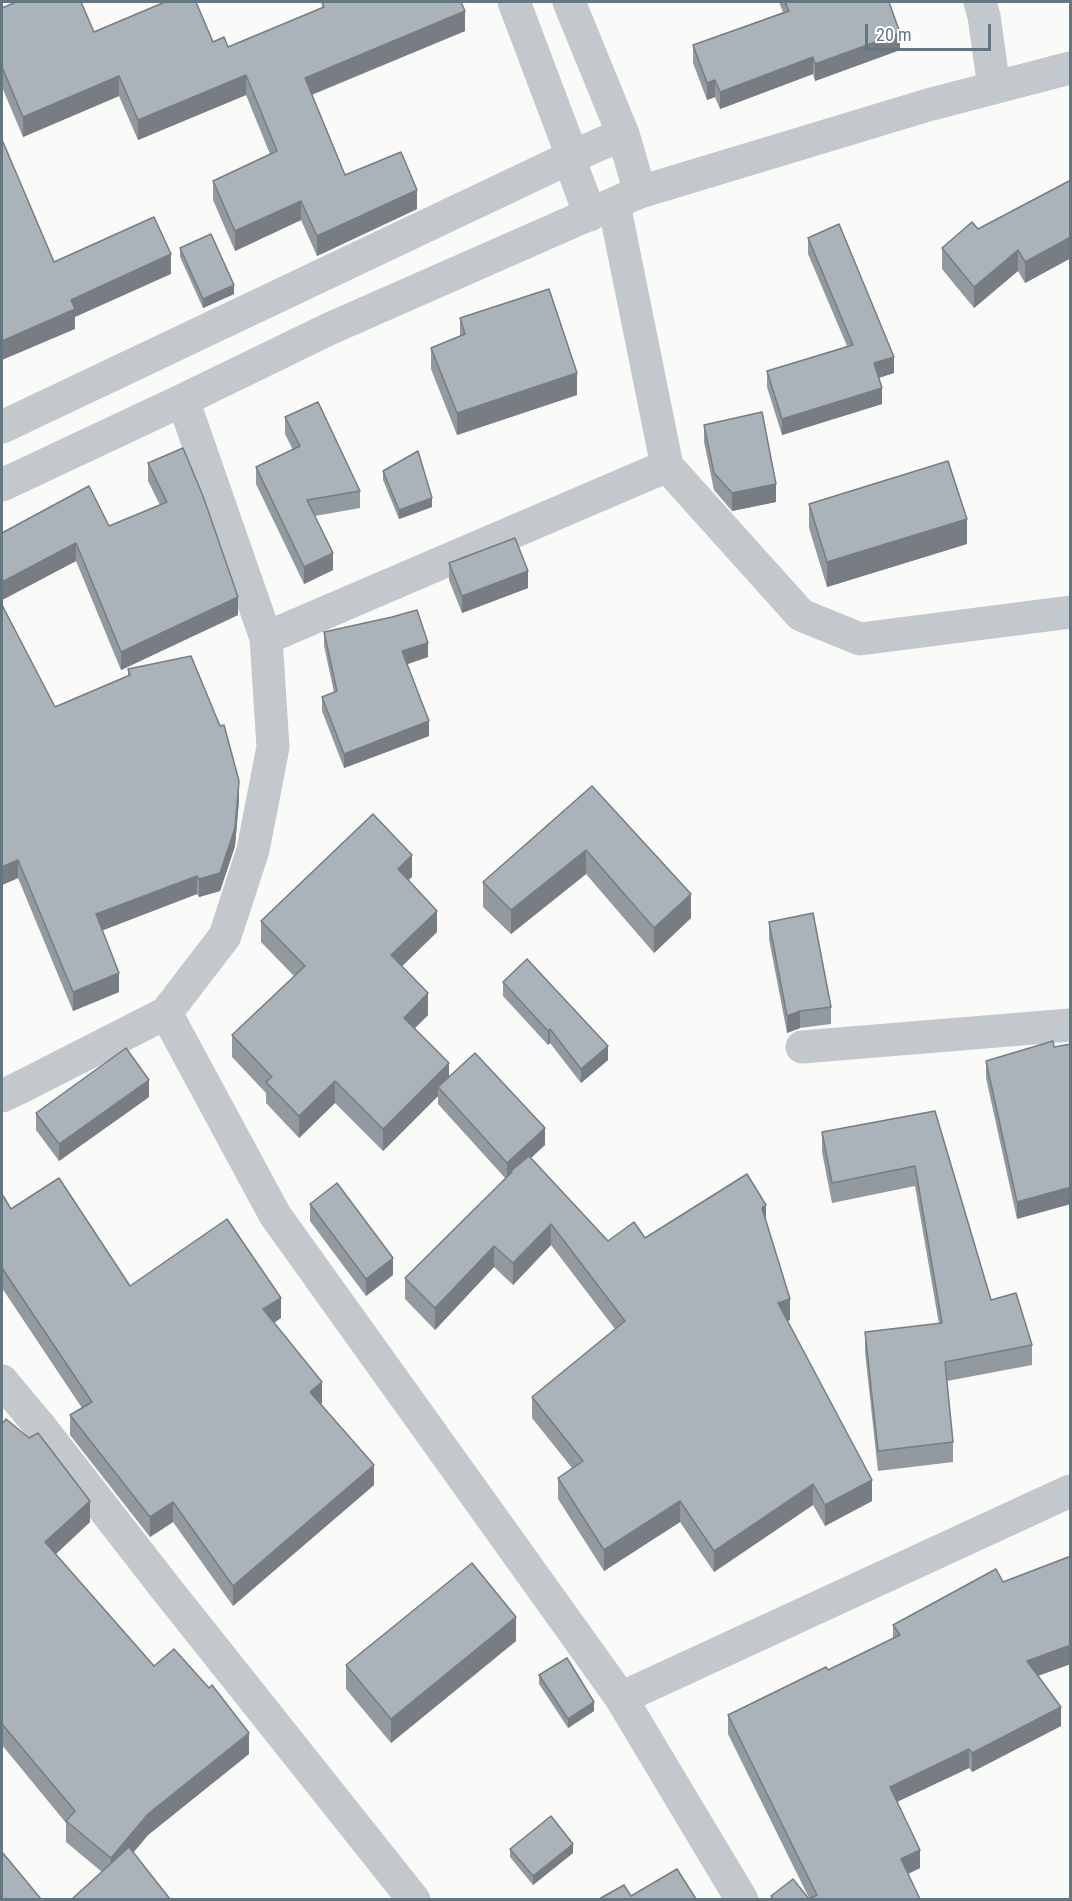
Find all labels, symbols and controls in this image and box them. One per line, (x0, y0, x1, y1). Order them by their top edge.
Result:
scale bar (868, 12, 994, 50)
text: 20 m (876, 24, 911, 45)

